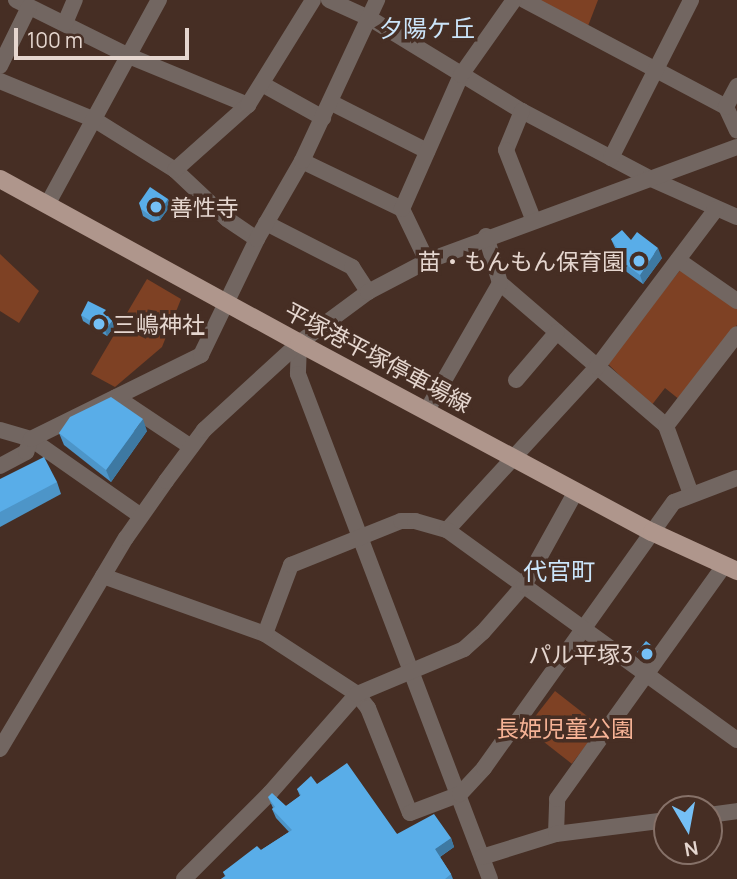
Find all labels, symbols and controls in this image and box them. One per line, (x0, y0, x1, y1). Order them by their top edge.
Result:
scale bar (18, 14, 192, 58)
district label: 夕陽ケ丘 (379, 14, 475, 42)
text: 100 m (27, 26, 83, 54)
place label: 善性寺 (170, 193, 239, 221)
marker: 善性寺 (148, 199, 164, 215)
place label: 苗・もんもん保育園 (418, 247, 625, 275)
marker: 苗・もんもん保育園 (631, 253, 647, 269)
street label: 平塚港平塚停車場線 (280, 296, 476, 418)
place label: 三嶋神社 (113, 310, 205, 338)
marker: 三嶋神社 (91, 316, 107, 332)
district label: 代官町 (523, 557, 595, 585)
place label: パル平塚3 (528, 640, 633, 668)
marker: パル平塚3 (639, 646, 655, 662)
park label: 長姫児童公園 (496, 714, 634, 742)
north arrow (653, 795, 723, 865)
text: N (682, 835, 700, 863)

